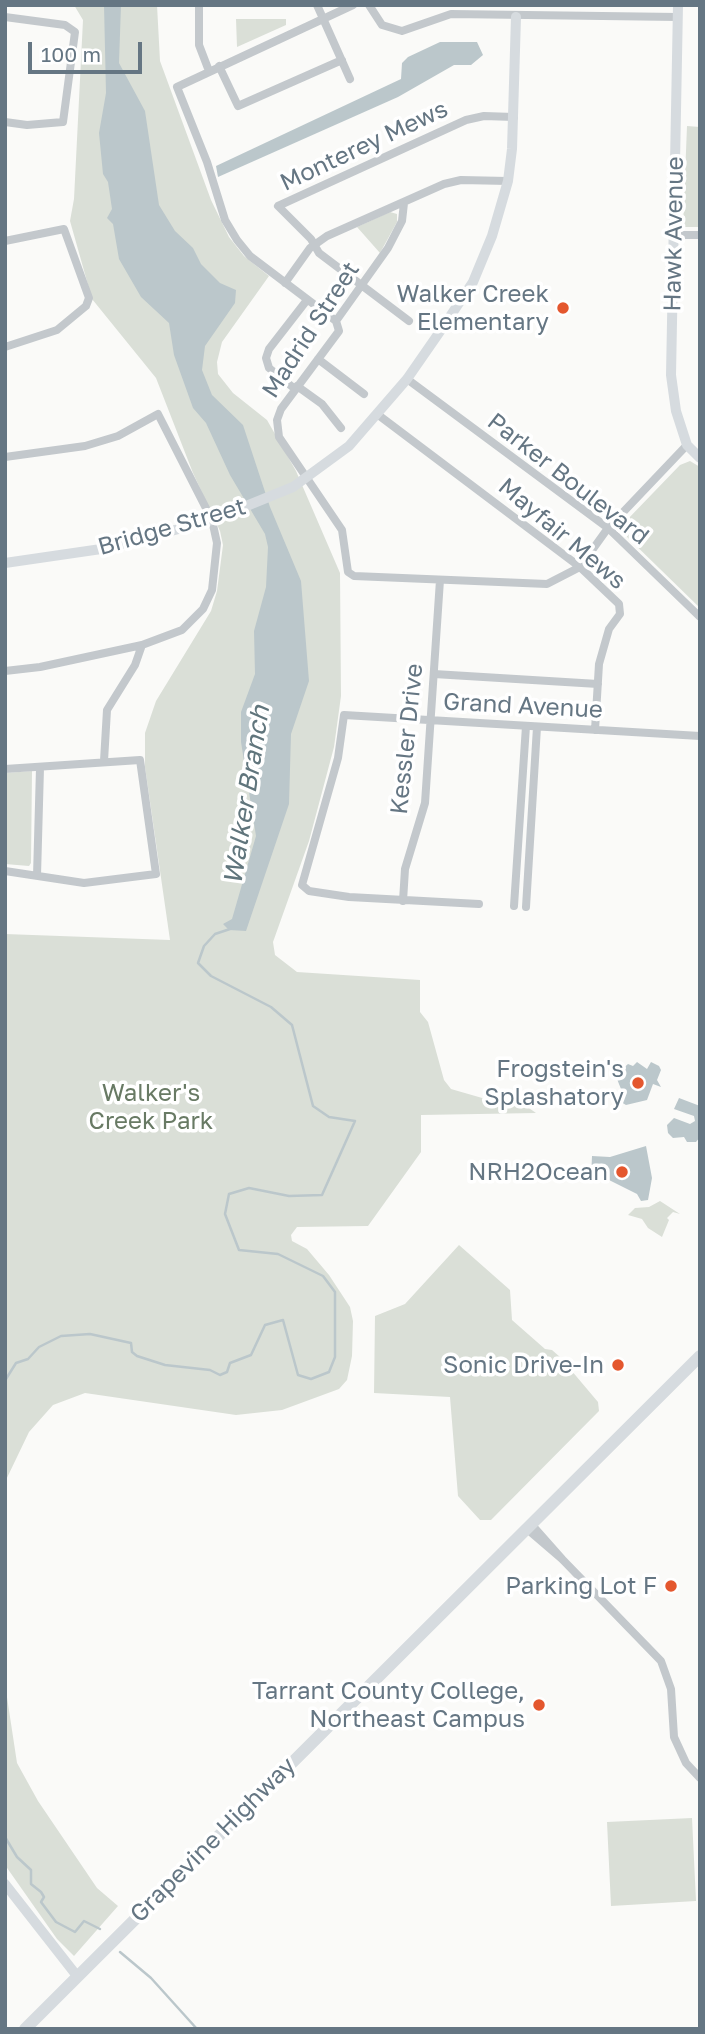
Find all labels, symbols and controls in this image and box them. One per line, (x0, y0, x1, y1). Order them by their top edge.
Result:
scale bar (32, 28, 145, 72)
text: 100 m (41, 41, 101, 67)
street label: Monterey Mews (276, 95, 452, 197)
street label: Hawk Avenue (658, 156, 690, 312)
street label: Madrid Street (256, 257, 366, 403)
place label: Walker Creek Elementary (396, 280, 549, 336)
marker: Walker Creek Elementary (555, 300, 571, 316)
street label: Parker Boulevard (482, 407, 654, 551)
street label: Mayfair Mews (492, 472, 632, 596)
street label: Bridge Street (95, 492, 249, 562)
street label: Kessler Drive (385, 662, 429, 816)
street label: Grand Avenue (442, 687, 604, 725)
water label: Walker Branch (217, 703, 277, 887)
place label: Frogstein's Splashatory (484, 1055, 624, 1111)
marker: Frogstein's Splashatory (630, 1075, 646, 1091)
park label: Walker's Creek Park (89, 1079, 213, 1135)
place label: NRH2Ocean (468, 1158, 608, 1186)
marker: NRH2Ocean (614, 1164, 630, 1180)
place label: Sonic Drive-In (443, 1351, 604, 1379)
marker: Sonic Drive-In (610, 1357, 626, 1373)
place label: Parking Lot F (505, 1572, 657, 1600)
marker: Parking Lot F (663, 1578, 679, 1594)
place label: Tarrant County College, Northeast Campus (252, 1677, 525, 1733)
marker: Tarrant County College, Northeast Campus (531, 1697, 547, 1713)
street label: Grapevine Highway (124, 1751, 302, 1929)

